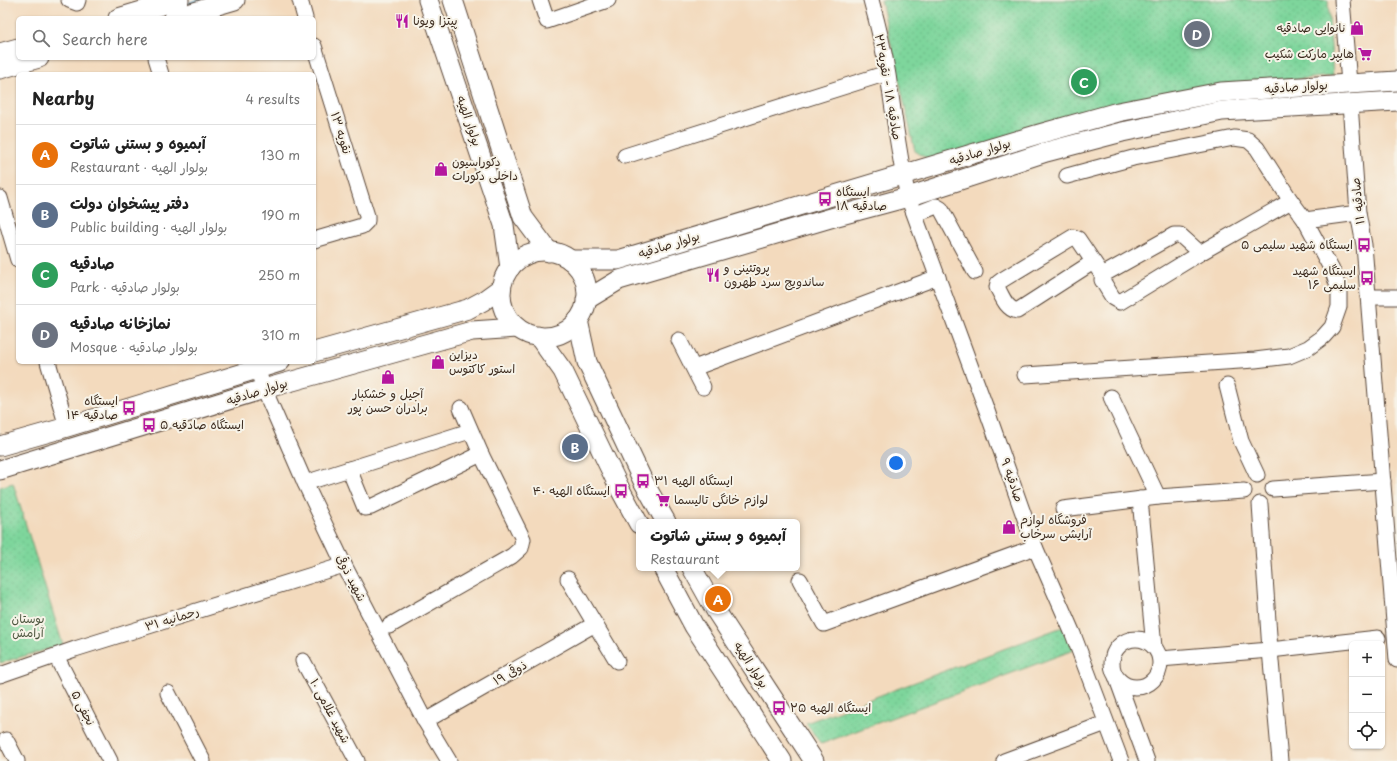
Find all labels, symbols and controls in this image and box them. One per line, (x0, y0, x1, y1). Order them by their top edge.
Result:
place label: پیتزا ویونا (413, 11, 458, 29)
restaurant icon: پیتزا ویونا (394, 13, 410, 29)
search box (16, 16, 316, 60)
place label: نانوایی صادقیه (1277, 18, 1346, 36)
pin: D (1184, 19, 1210, 49)
shop icon: نانوایی صادقیه (1349, 20, 1365, 36)
icon: search (30, 27, 52, 49)
text: Search here (62, 27, 148, 50)
street label: صادقیه ۱۸ - نقویه۲۳ (871, 32, 907, 141)
place label: هایپر مارکت شکیب (1265, 44, 1354, 62)
supermarket icon: هایپر مارکت شکیب (1357, 46, 1373, 62)
pin: C (1071, 67, 1097, 97)
street label: بولوار صادقیه (1264, 75, 1328, 97)
text: Nearby (32, 85, 94, 111)
text: 4 results (246, 89, 300, 108)
street label: بولوار الهیه (453, 93, 487, 148)
street label: نقویه ۱۳ (327, 109, 357, 156)
text: آبمیوه و بستنی شاتوت (70, 131, 206, 154)
street label: بولوار صادقیه (947, 133, 1013, 169)
text: A (40, 145, 50, 164)
text: 130 m (261, 145, 300, 164)
place label: دکوراسیون داخلی دکورات (452, 152, 518, 184)
text: Restaurant · بولوار الهیه (70, 157, 208, 176)
shop icon: دکوراسیون داخلی دکورات (433, 161, 449, 177)
street label: صادقیه ۱۱ (1346, 177, 1368, 225)
place label: ایستگاه صادقیه ۱۸ (836, 182, 887, 214)
text: دفتر پیشخوان دولت (70, 191, 189, 214)
bus stop icon: ایستگاه صادقیه ۱۸ (817, 191, 833, 207)
text: B (41, 205, 49, 224)
text: 190 m (261, 205, 300, 224)
text: Public building · بولوار الهیه (70, 217, 227, 236)
street label: بولوار صادقیه (636, 226, 702, 262)
place label: ایستگاه شهید سلیمی ۵ (1241, 235, 1353, 253)
bus stop icon: ایستگاه شهید سلیمی ۵ (1356, 237, 1372, 253)
text: صادقیه (70, 251, 114, 274)
place label: پروتئینی و ساندویچ سرد طهرون (723, 258, 824, 291)
place label: ایستگاه شهید سلیمی ۱۶ (1293, 261, 1356, 293)
text: C (40, 265, 50, 284)
text: 250 m (258, 265, 300, 284)
restaurant icon: پروتئینی و ساندویچ سرد طهرون (705, 267, 721, 283)
bus stop icon: ایستگاه شهید سلیمی ۱۶ (1359, 270, 1375, 286)
text: Park · بولوار صادقیه (70, 277, 180, 296)
text: نمازخانه صادقیه (70, 311, 171, 334)
text: D (40, 325, 50, 344)
text: 310 m (261, 325, 300, 344)
text: Mosque · بولوار صادقیه (70, 337, 198, 356)
place label: دیزاین استور کاکتوس (449, 345, 515, 377)
shop icon: دیزاین استور کاکتوس (430, 354, 446, 370)
shop icon: آجیل و خشکبار برادران حسن پور (380, 369, 396, 385)
street label: بولوار صادقیه (224, 373, 290, 409)
place label: آجیل و خشکبار برادران حسن پور (347, 384, 428, 416)
place label: ایستگاه صادقیه ۱۴ (66, 391, 118, 423)
bus stop icon: ایستگاه صادقیه ۱۴ (121, 400, 137, 416)
place label: ایستگاه صادقیه ۵ (160, 415, 244, 433)
bus stop icon: ایستگاه صادقیه ۵ (141, 417, 157, 433)
pin: B (562, 432, 588, 462)
your location (886, 453, 906, 473)
street label: صادقیه ۹ (997, 455, 1029, 504)
place label: ایستگاه الهیه ۳۱ (654, 471, 733, 489)
bus stop icon: ایستگاه الهیه ۳۱ (635, 473, 651, 489)
place label: ایستگاه الهیه ۴۰ (532, 481, 610, 499)
bus stop icon: ایستگاه الهیه ۴۰ (613, 483, 629, 499)
place label: لوازم خانگی تالیسما (674, 490, 768, 509)
supermarket icon: لوازم خانگی تالیسما (655, 492, 671, 508)
place label: فروشگاه لوازم آرایشی سرخاب (1020, 510, 1093, 542)
popup (636, 519, 800, 571)
shop icon: فروشگاه لوازم آرایشی سرخاب (1001, 519, 1017, 535)
text: آبمیوه و بستنی شاتوت (650, 523, 786, 546)
text: Restaurant (650, 549, 720, 568)
street label: شهید ذوقی (332, 551, 371, 604)
pin: A (705, 584, 731, 614)
street label: رحمانیه ۳۱ (142, 601, 201, 635)
park label: بوستان آرامش (12, 609, 45, 641)
street label: بولوار الهیه (730, 638, 774, 691)
map controls (1349, 641, 1385, 749)
button: + (1349, 641, 1385, 677)
street label: ذوقی ۱۹ (489, 655, 530, 689)
street label: شهید غلامی ۱۰ (306, 675, 356, 746)
button: − (1349, 677, 1385, 713)
street label: نجفی ۵ (67, 687, 100, 728)
place label: ایستگاه الهیه ۲۵ (790, 698, 871, 716)
bus stop icon: ایستگاه الهیه ۲۵ (771, 700, 787, 716)
button: locate (1349, 713, 1385, 749)

